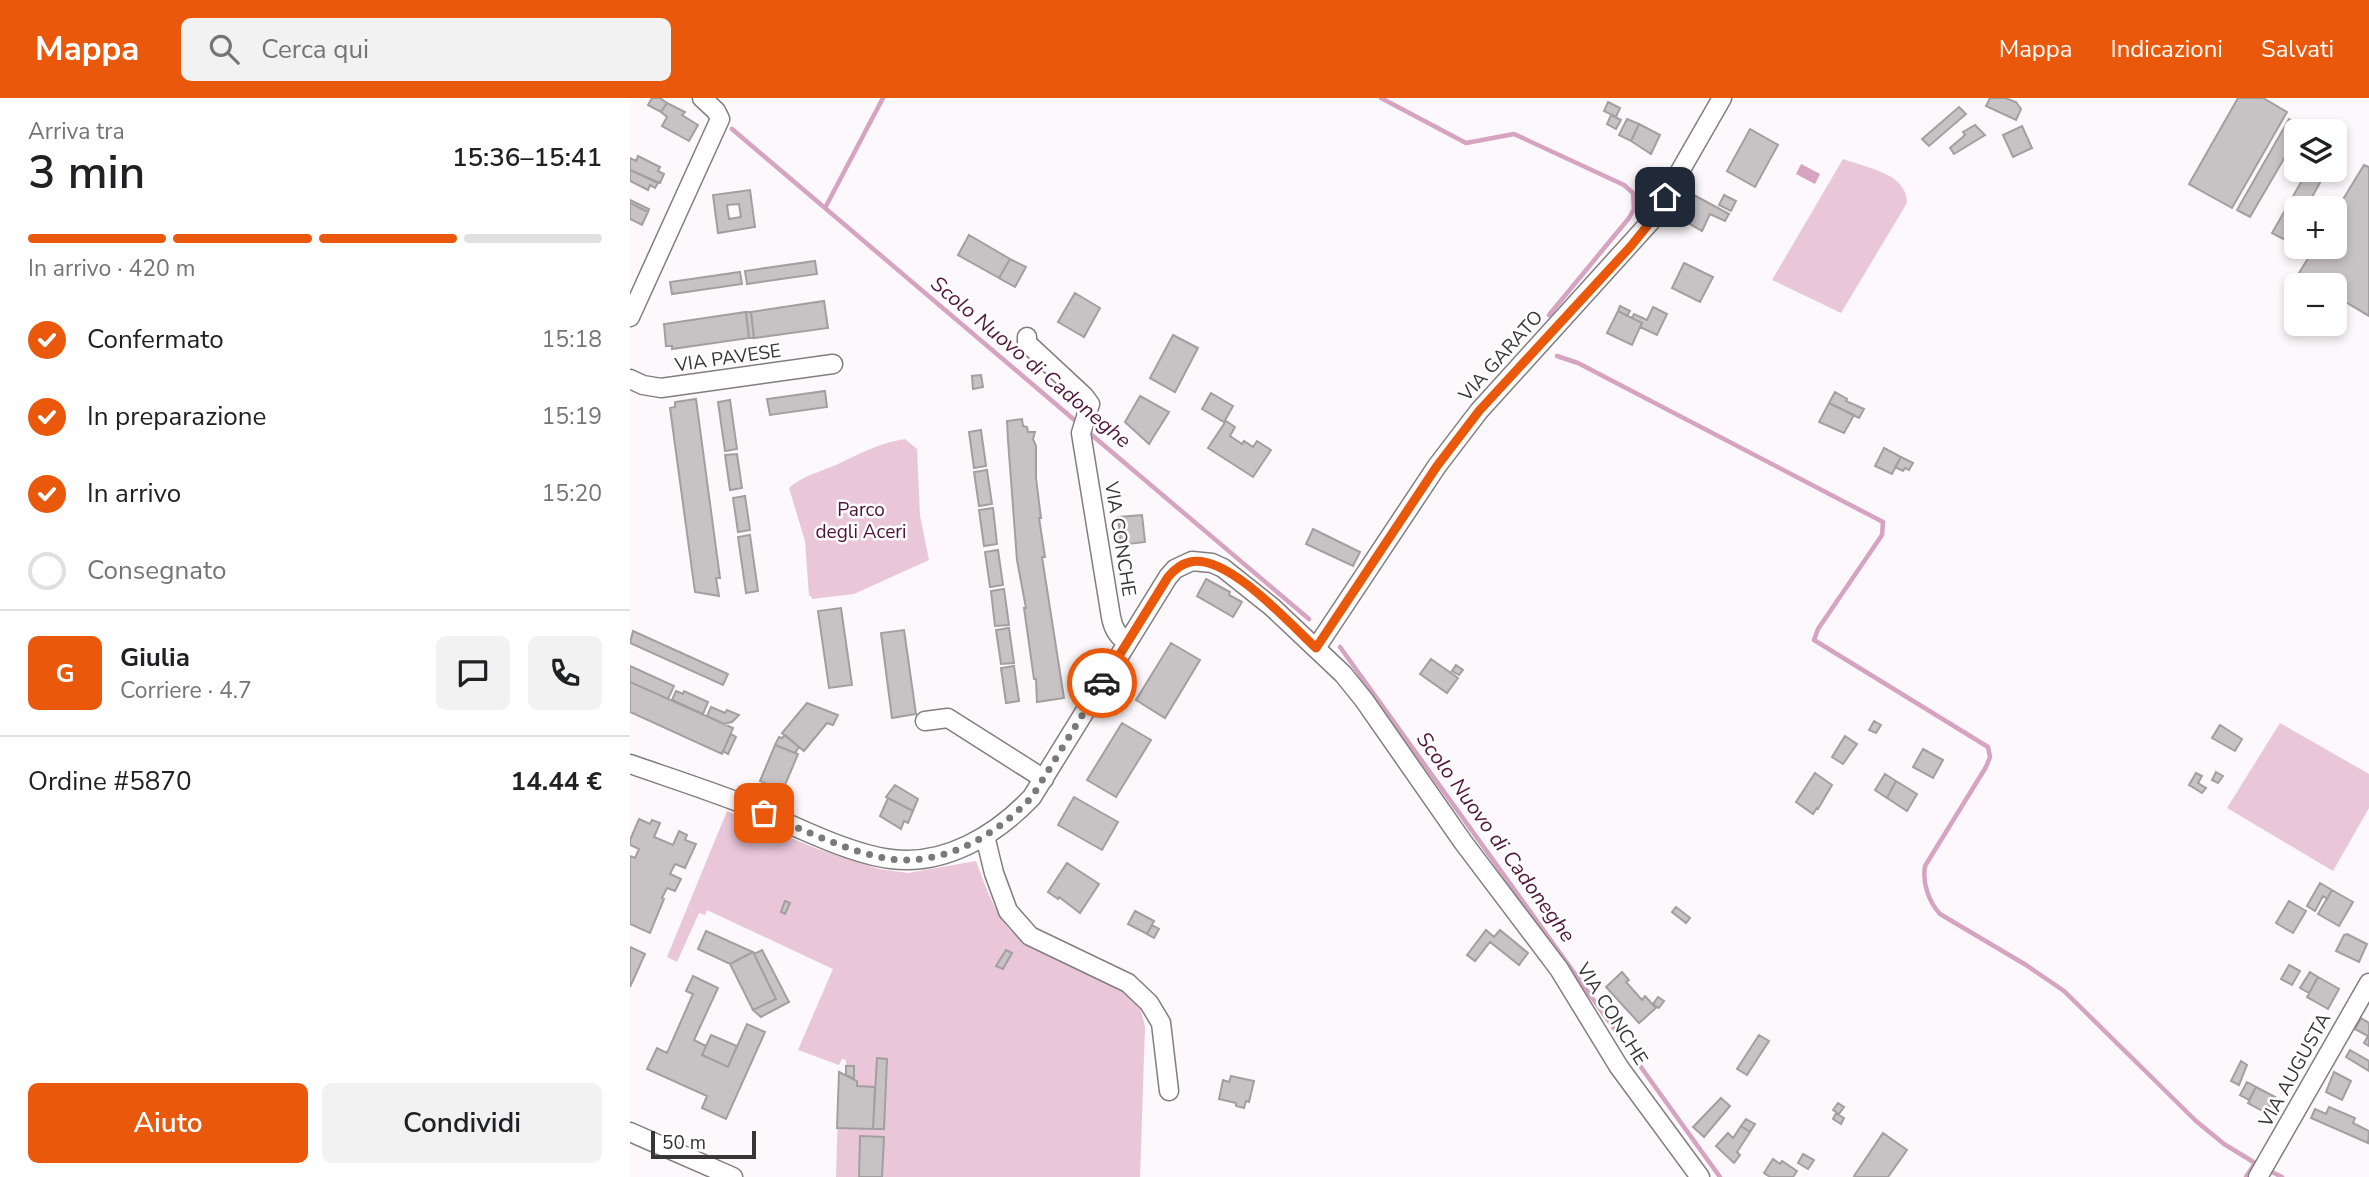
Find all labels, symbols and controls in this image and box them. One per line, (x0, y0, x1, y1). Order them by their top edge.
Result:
search box (181, 18, 671, 81)
text: Mappa (35, 27, 139, 72)
icon: search (205, 30, 243, 68)
text: Cerca qui (261, 32, 369, 67)
text: Mappa (1999, 33, 2073, 65)
text: Indicazioni (2111, 33, 2223, 65)
text: Salvati (2261, 33, 2334, 65)
text: Arriva tra (28, 116, 125, 147)
map controls (2284, 119, 2347, 336)
button: layers (2284, 119, 2347, 182)
text: 15:36–15:41 (452, 140, 602, 175)
text: 3 min (28, 141, 145, 204)
pin (1635, 167, 1695, 227)
icon: home (1646, 178, 1684, 216)
button: + (2284, 196, 2347, 259)
text: In arrivo · 420 m (28, 253, 195, 284)
water label: Scolo Nuovo di Cadoneghe (925, 270, 1137, 454)
button: − (2284, 273, 2347, 336)
street label: VIA GARATO (1452, 305, 1549, 408)
icon: check (28, 321, 66, 359)
text: Confermato (87, 322, 224, 357)
text: 15:18 (542, 324, 602, 355)
street label: VIA PAVESE (672, 338, 783, 378)
icon: check (28, 398, 66, 436)
text: In preparazione (87, 399, 266, 434)
text: 15:19 (542, 401, 602, 432)
icon: check (28, 475, 66, 513)
text: In arrivo (87, 476, 181, 511)
text: 15:20 (542, 478, 602, 509)
street label: VIA CONCHE (1098, 479, 1142, 598)
park label: Parco degli Aceri (816, 497, 906, 545)
text: Consegnato (87, 553, 226, 588)
button: chat (436, 636, 510, 710)
button: phone (528, 636, 602, 710)
text: Giulia (120, 640, 190, 675)
courier (1067, 648, 1137, 718)
text: G (55, 656, 75, 691)
icon: car (1083, 664, 1121, 702)
text: Corriere · 4.7 (120, 675, 252, 706)
water label: Scolo Nuovo di Cadoneghe (1410, 726, 1582, 948)
text: Ordine #5870 (28, 764, 192, 799)
text: 14.44 € (511, 764, 602, 799)
pin (734, 783, 794, 843)
icon: bag (745, 794, 783, 832)
street label: VIA CONCHE (1570, 957, 1654, 1070)
street label: VIA AUGUSTA (2252, 1008, 2337, 1133)
button: Aiuto (28, 1083, 308, 1163)
button: Condividi (322, 1083, 602, 1163)
scale bar (651, 1128, 756, 1160)
text: 50 m (662, 1130, 706, 1156)

